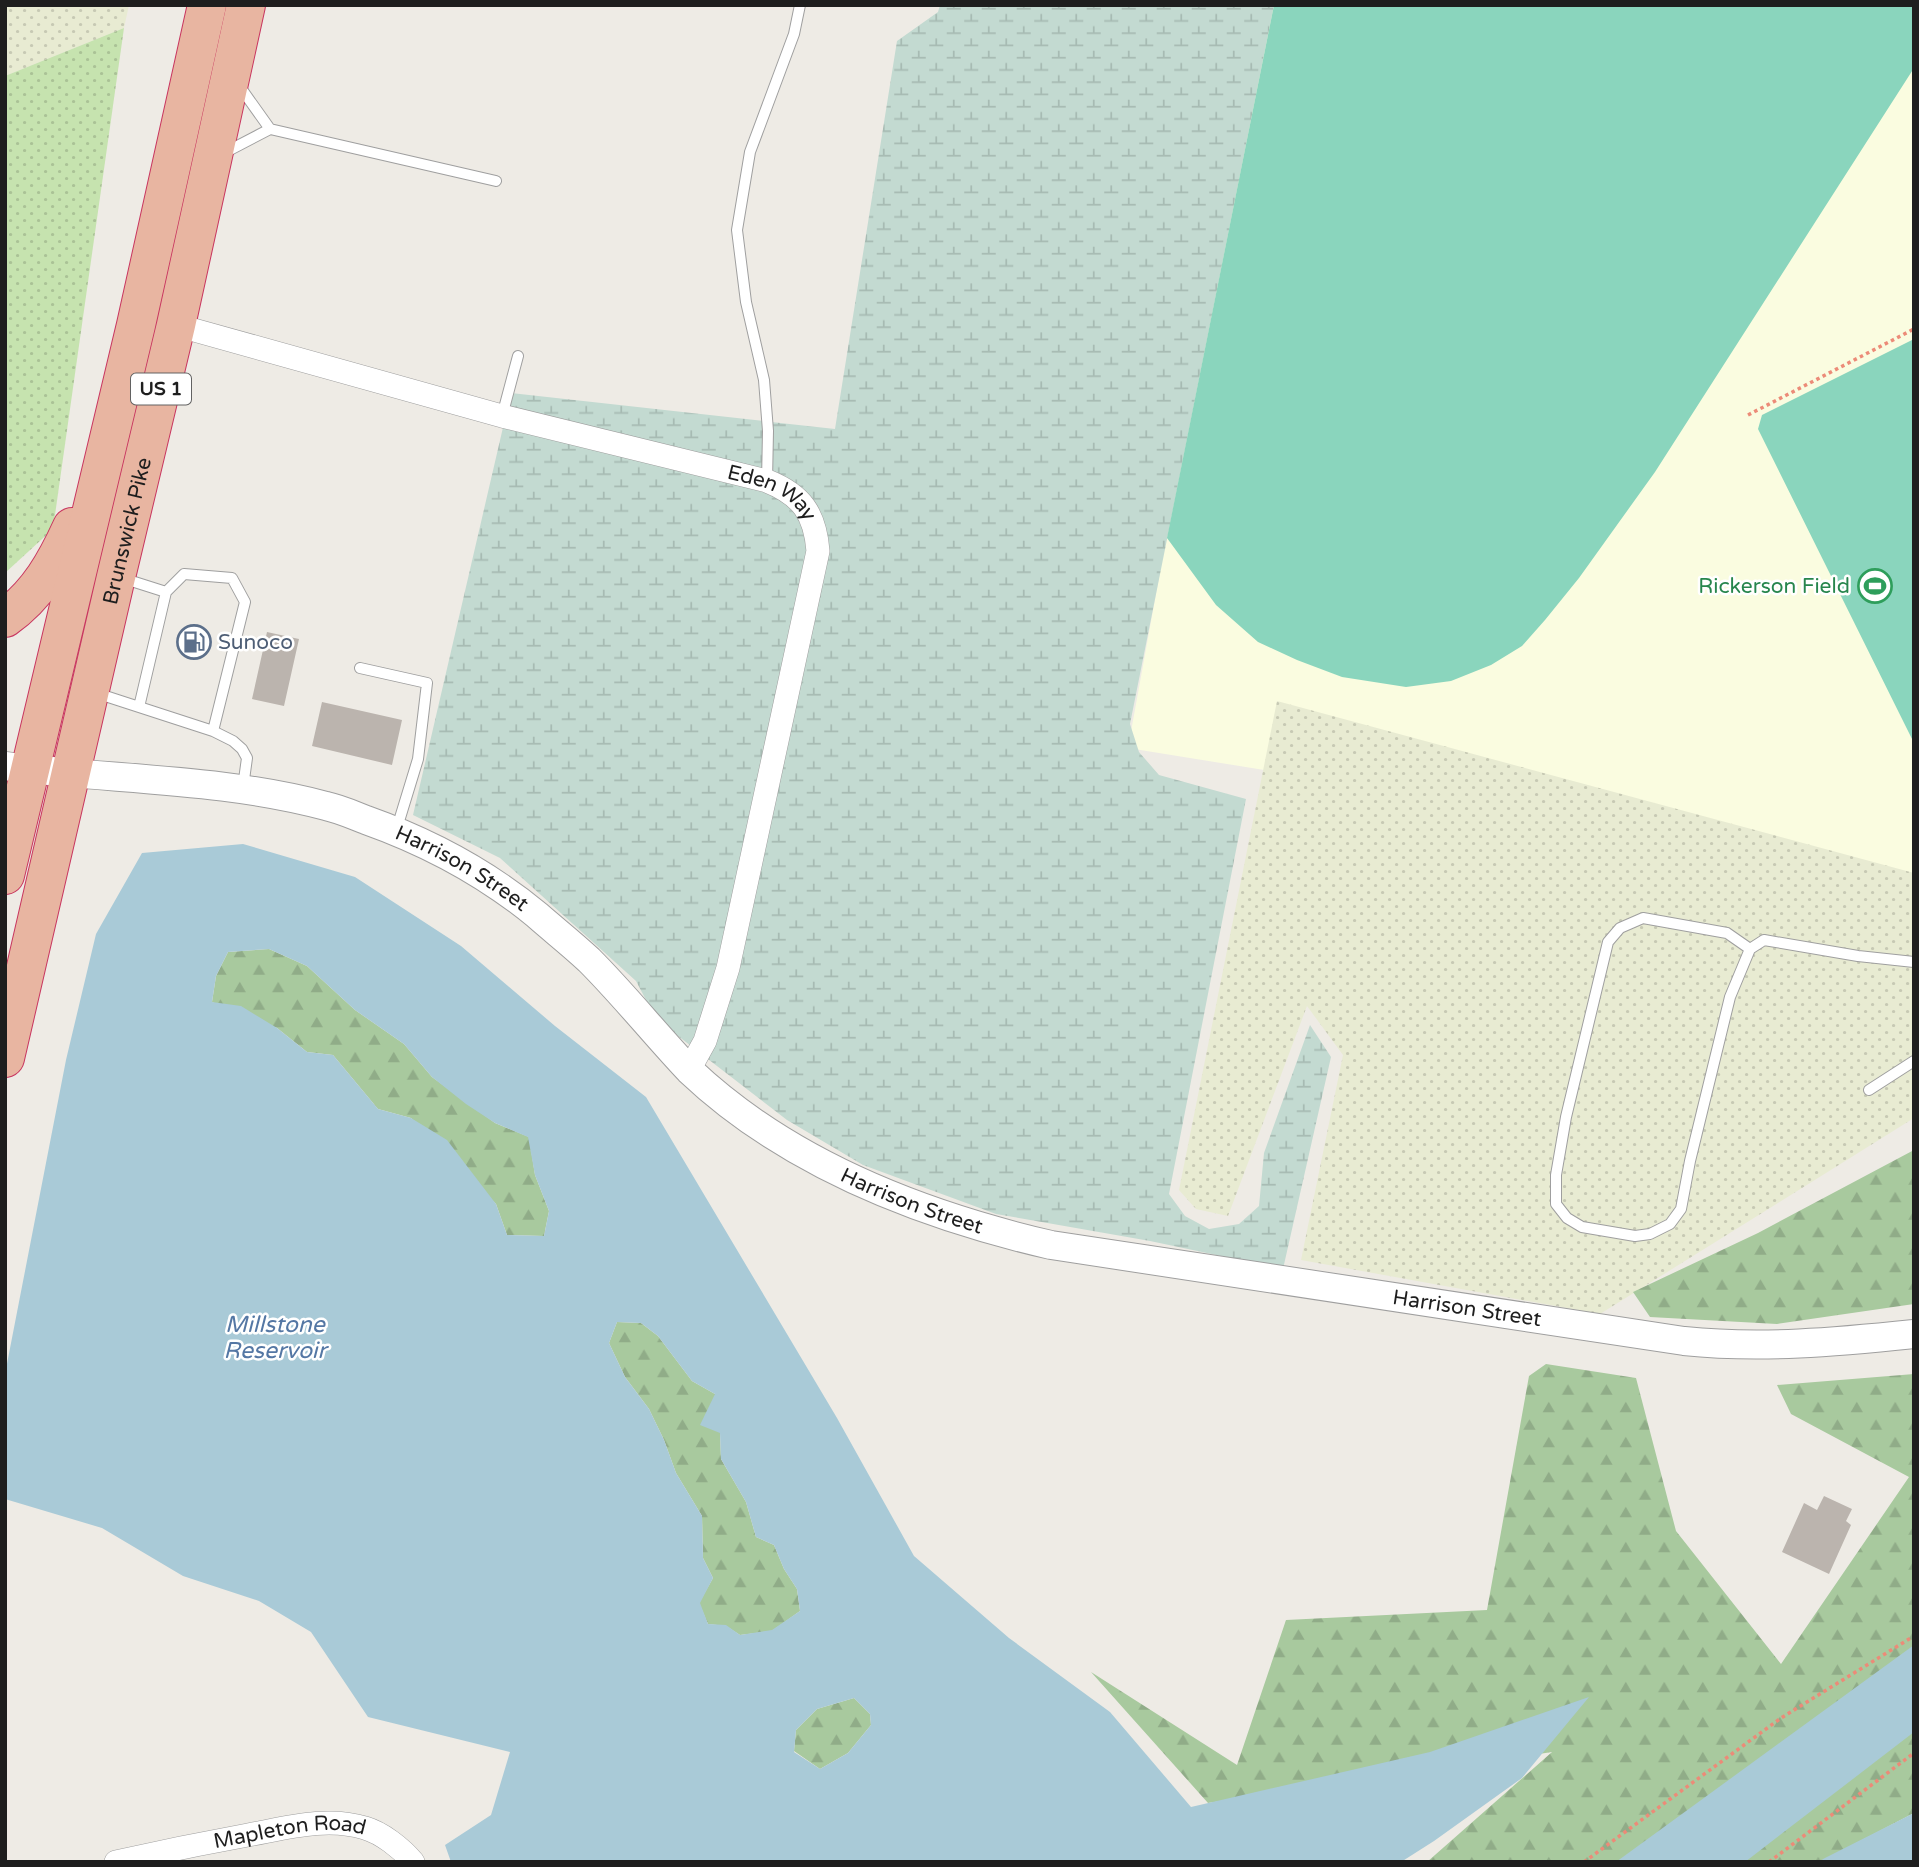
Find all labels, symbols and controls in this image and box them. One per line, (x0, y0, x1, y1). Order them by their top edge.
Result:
road number: US 1 (131, 374, 191, 404)
street label: Brunswick Pike (98, 455, 157, 607)
street label: Eden Way (725, 459, 822, 525)
sports icon: Rickerson Field (1856, 567, 1894, 605)
place label: Rickerson Field (1698, 574, 1850, 599)
fuel station icon: Sunoco (175, 623, 213, 661)
place label: Sunoco (218, 630, 293, 655)
street label: Harrison Street (392, 820, 534, 916)
street label: Harrison Street (837, 1162, 986, 1239)
street label: Harrison Street (1391, 1284, 1543, 1332)
water label: Millstone Reservoir (224, 1311, 330, 1365)
street label: Mapleton Road (211, 1810, 369, 1854)

